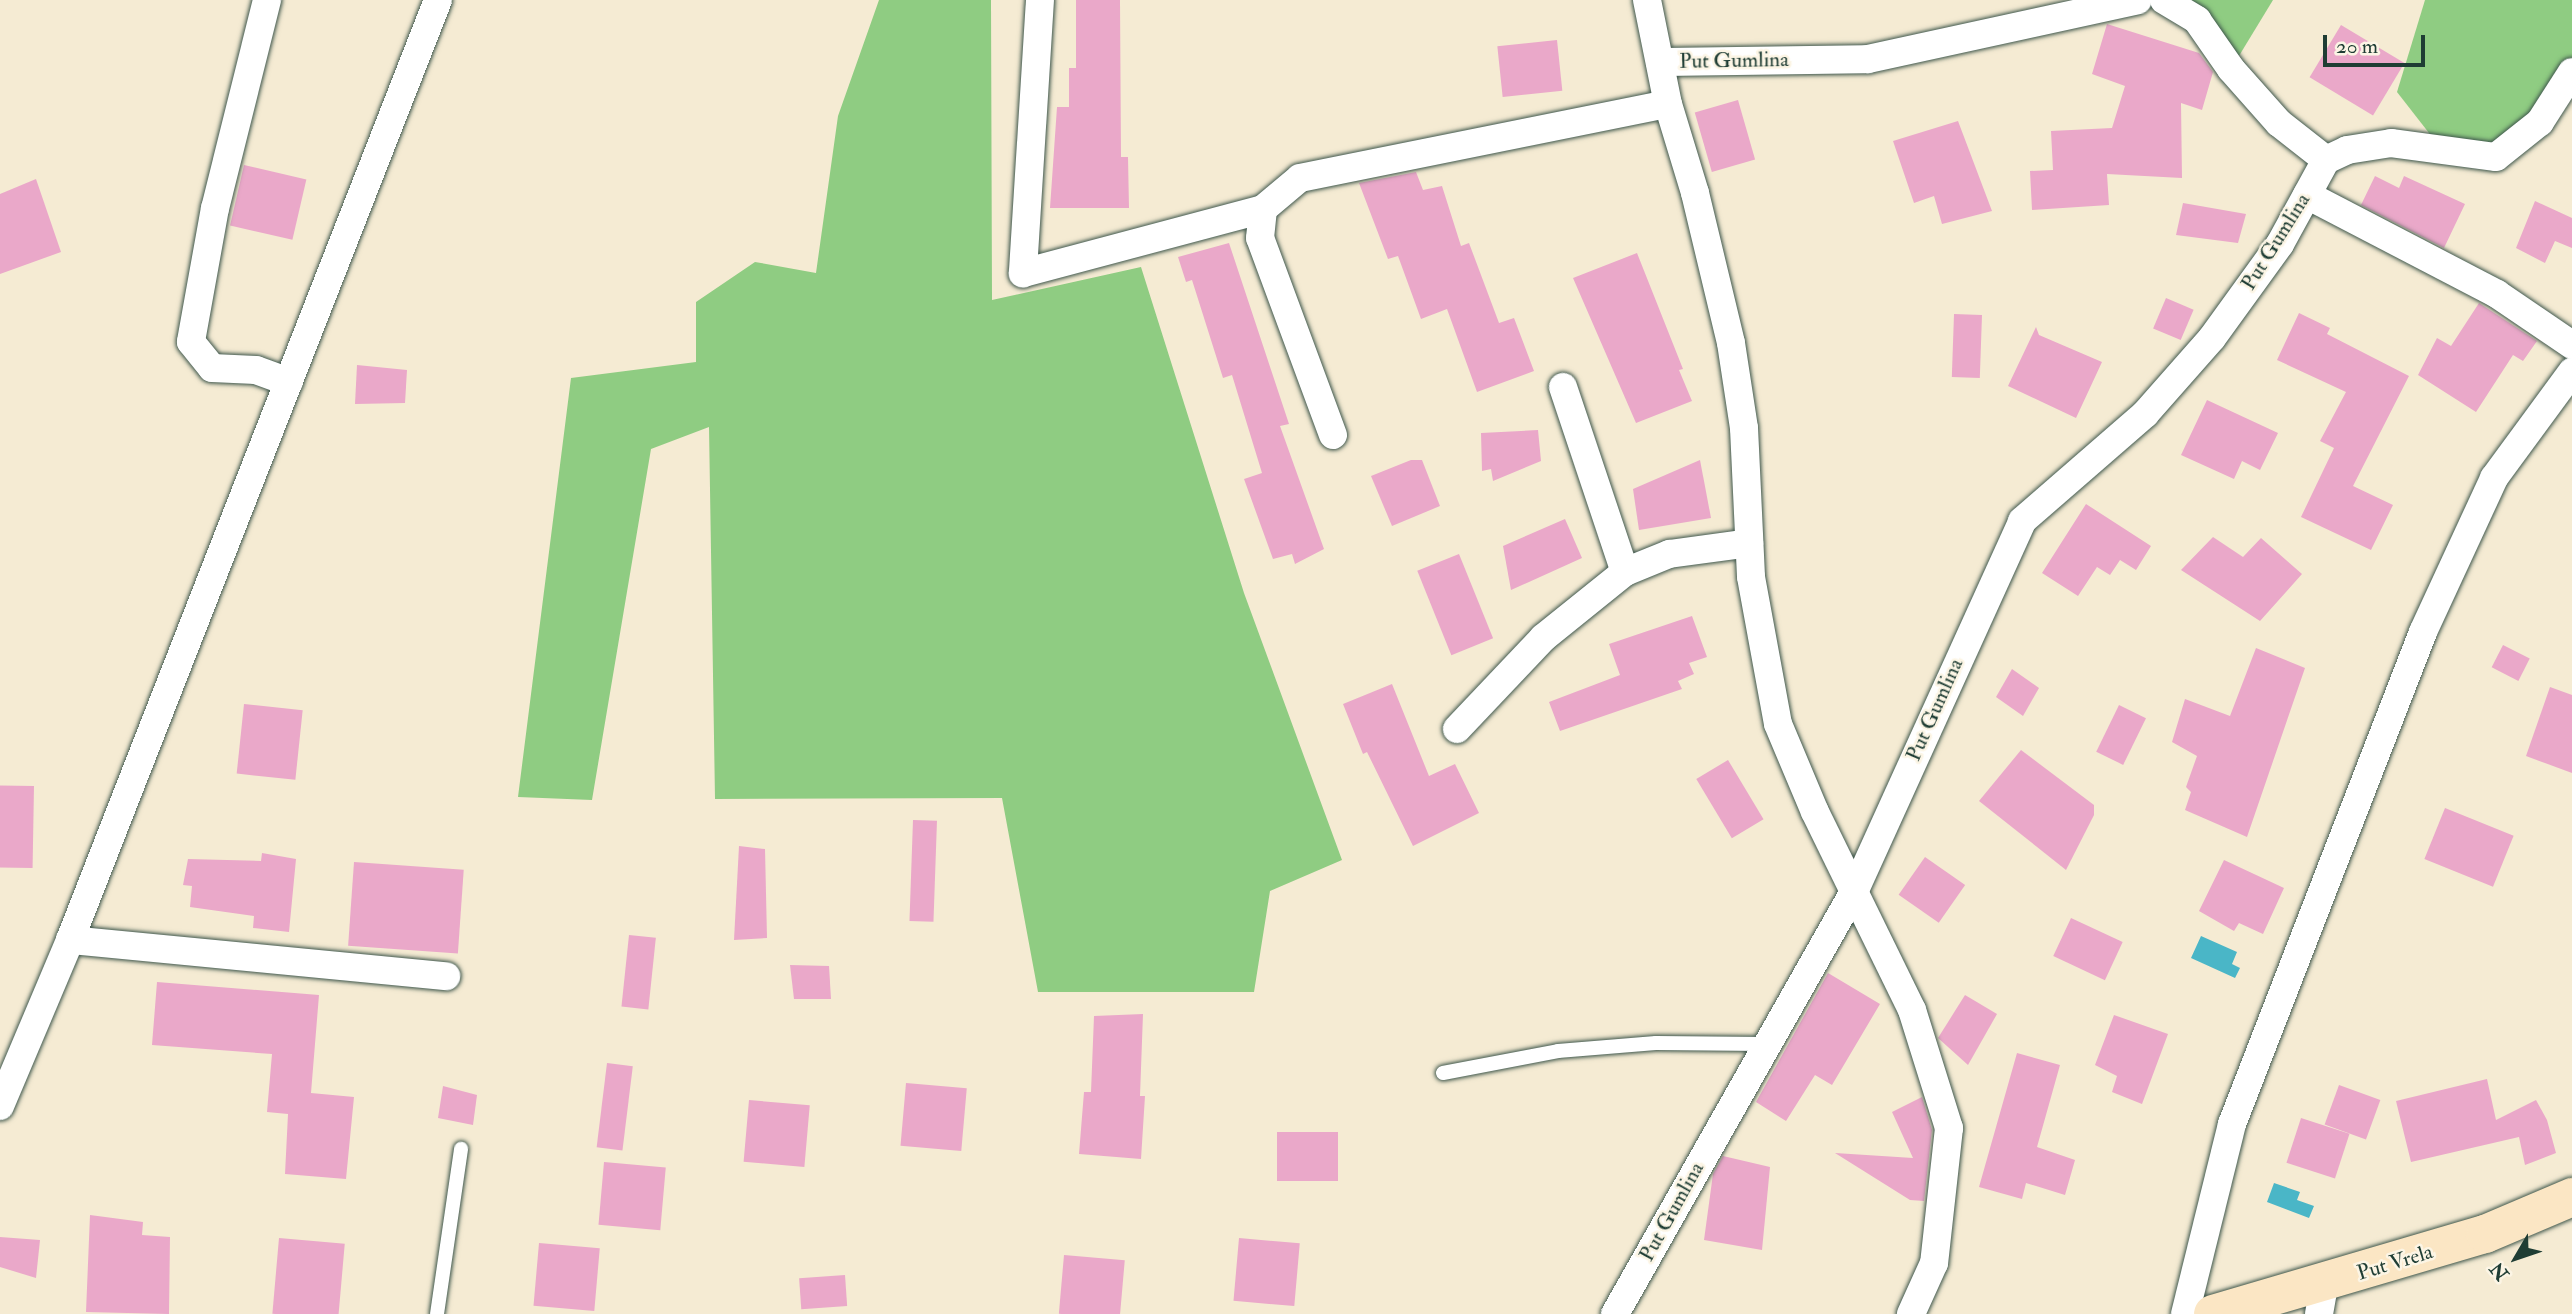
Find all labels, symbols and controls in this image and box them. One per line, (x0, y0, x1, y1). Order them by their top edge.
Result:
scale bar (2327, 21, 2428, 65)
text: 20 m (2336, 33, 2378, 60)
street label: Put Gumlina (1679, 47, 1789, 75)
street label: Put Gumlina (2236, 189, 2316, 295)
street label: Put Gumlina (1901, 655, 1969, 765)
street label: Put Gumlina (1634, 1158, 1710, 1266)
north arrow (2481, 1223, 2551, 1293)
street label: Put Vrela (2354, 1240, 2436, 1286)
text: N (2485, 1257, 2514, 1285)

